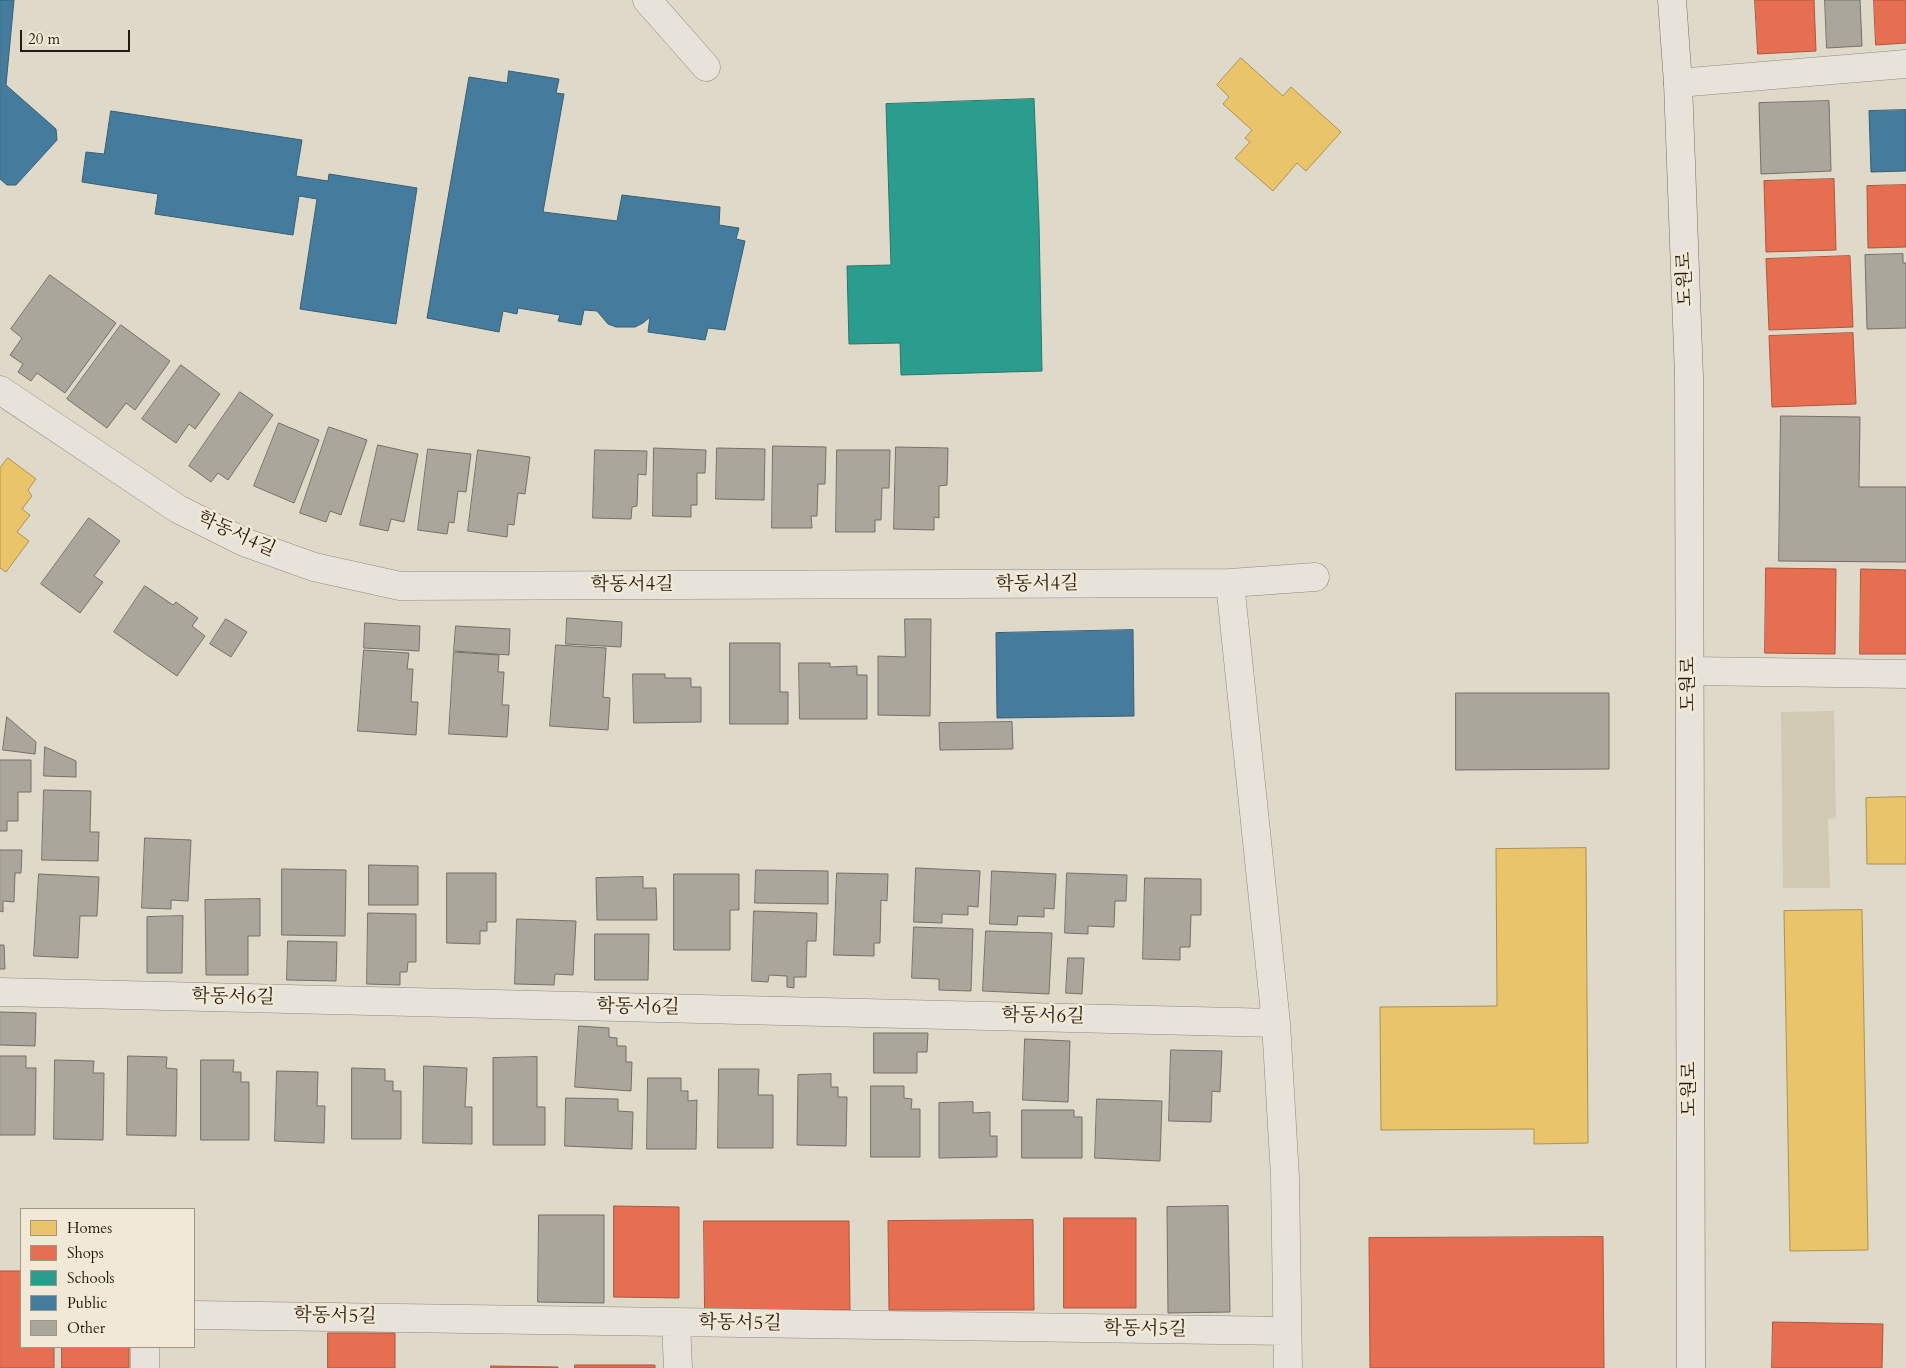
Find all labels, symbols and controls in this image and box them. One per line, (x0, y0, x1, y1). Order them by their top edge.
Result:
scale bar (22, 20, 132, 52)
text: 20 m (28, 29, 60, 49)
street label: 도원로 (1674, 251, 1698, 307)
street label: 학동서4길 (193, 508, 279, 562)
street label: 학동서4길 (995, 573, 1079, 597)
street label: 학동서4길 (590, 575, 674, 597)
street label: 도원로 (1679, 656, 1701, 712)
street label: 학동서6길 (191, 986, 275, 1010)
street label: 학동서6길 (596, 996, 680, 1020)
street label: 학동서6길 (1001, 1005, 1085, 1029)
street label: 도원로 (1680, 1061, 1702, 1117)
legend (20, 1208, 195, 1348)
text: Homes (67, 1218, 112, 1238)
text: Shops (67, 1243, 104, 1263)
text: Schools (67, 1268, 115, 1288)
text: Public (67, 1293, 107, 1313)
street label: 학동서5길 (293, 1305, 377, 1329)
street label: 학동서5길 (698, 1312, 782, 1336)
text: Other (67, 1318, 105, 1338)
street label: 학동서5길 (1103, 1318, 1187, 1342)

